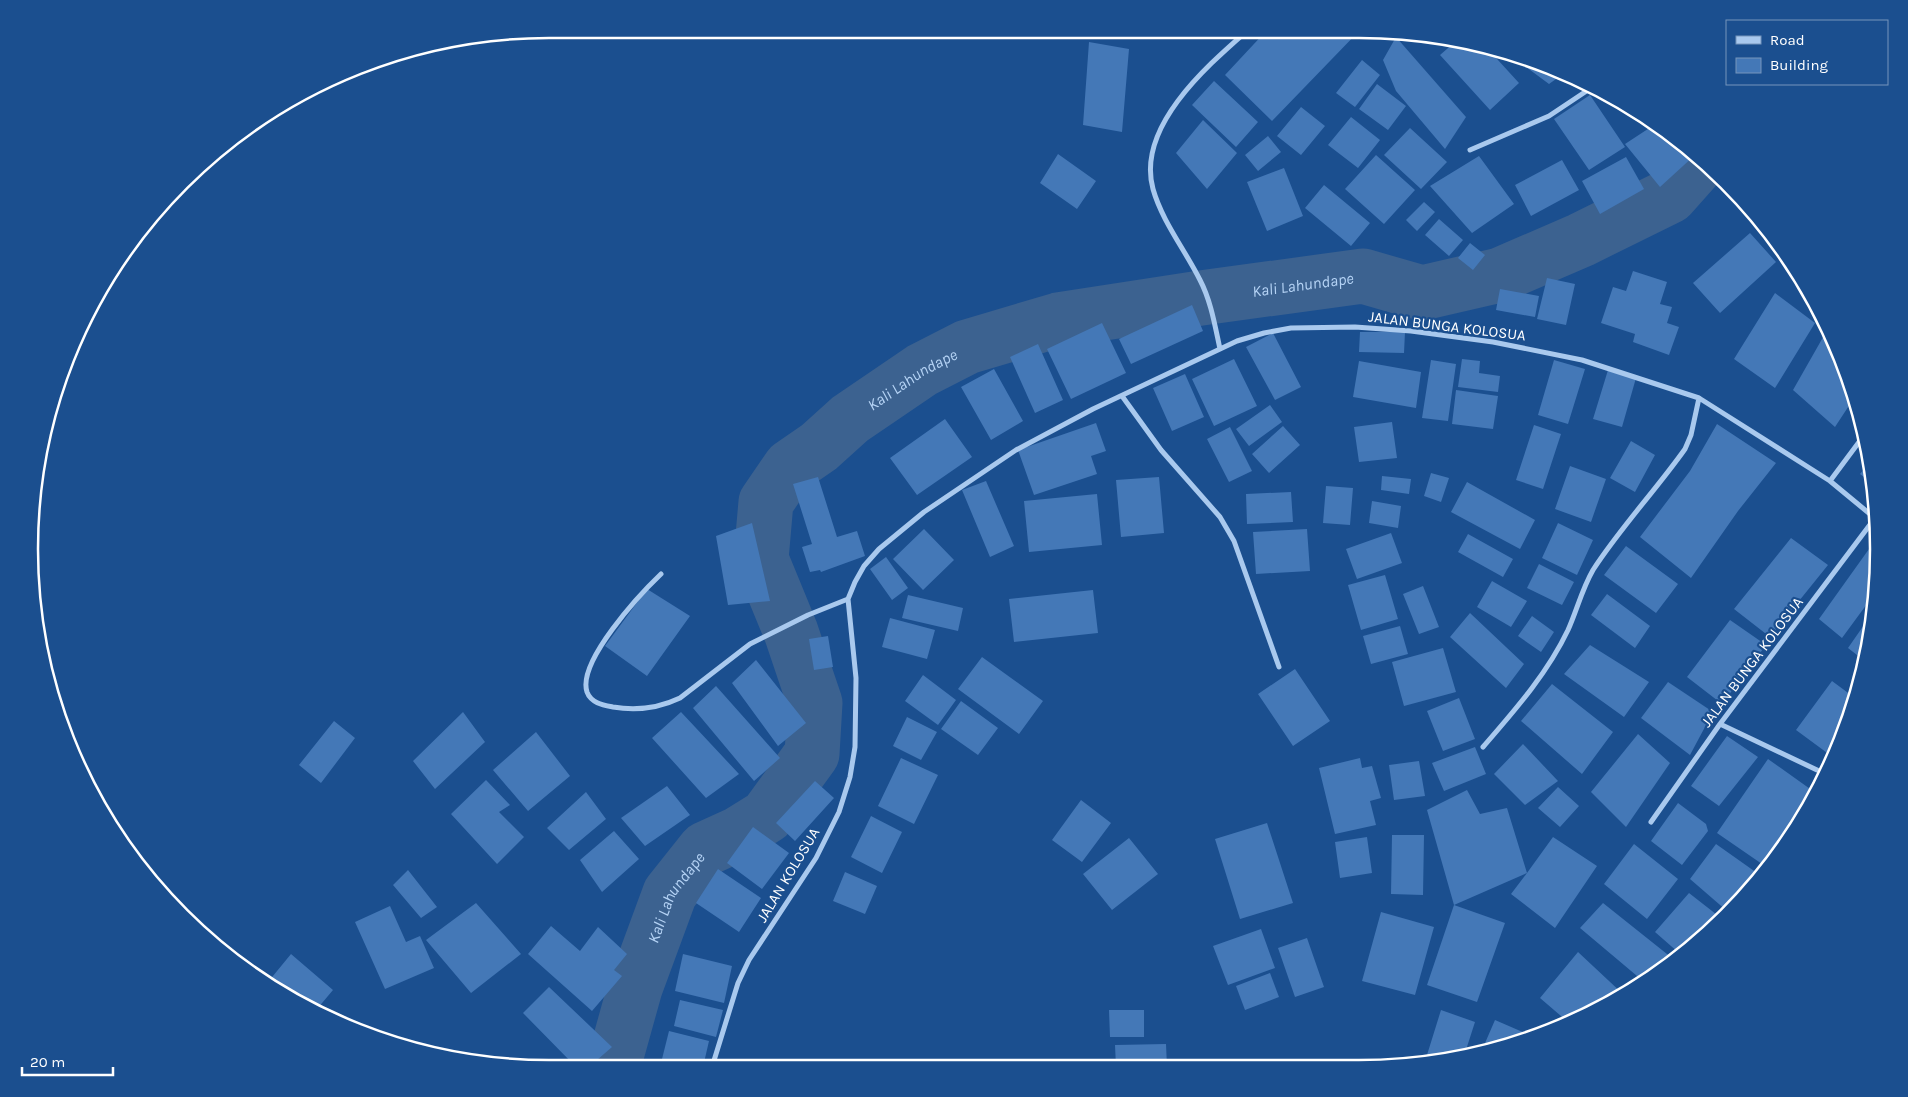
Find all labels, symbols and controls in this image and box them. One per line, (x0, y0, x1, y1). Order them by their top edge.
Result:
legend (1726, 20, 1888, 85)
text: Road (1770, 31, 1805, 49)
text: Building (1770, 56, 1828, 74)
water label: Kali Lahundape (1251, 268, 1355, 301)
street label: JALAN BUNGA KOLOSUA (1367, 307, 1527, 345)
water label: Kali Lahundape (864, 344, 961, 414)
street label: JALAN BUNGA KOLOSUA (1697, 593, 1807, 731)
street label: JALAN KOLOSUA (753, 824, 823, 926)
water label: Kali Lahundape (643, 848, 709, 946)
scale bar (22, 1044, 114, 1076)
text: 20 m (30, 1053, 65, 1071)

